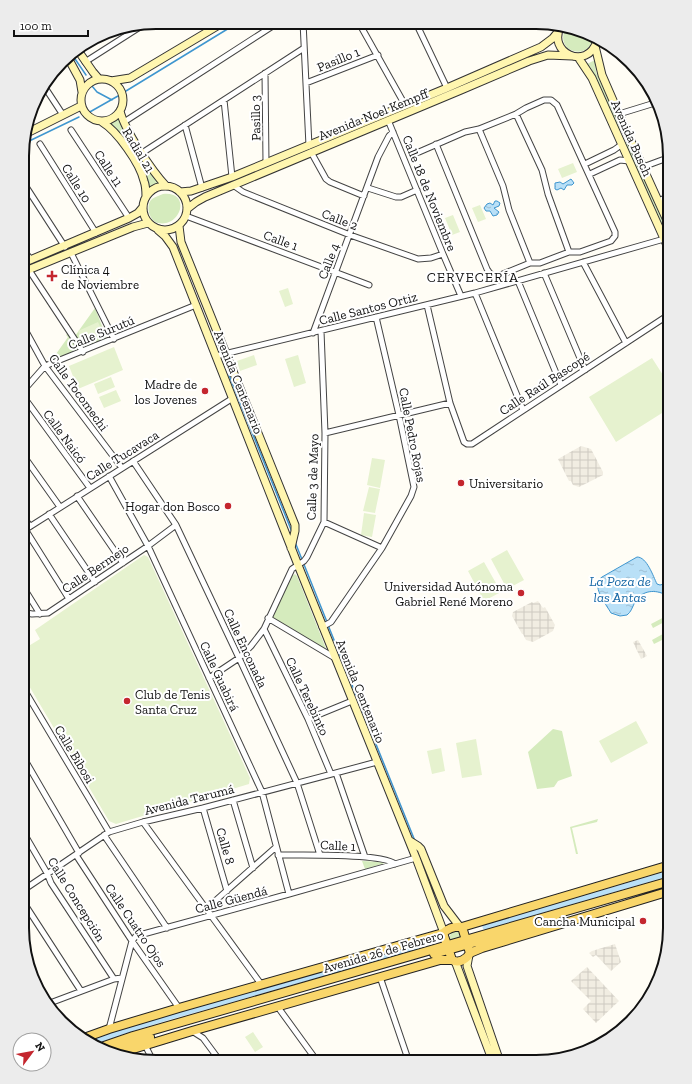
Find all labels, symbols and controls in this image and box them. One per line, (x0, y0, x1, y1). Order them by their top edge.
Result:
scale bar (14, 12, 88, 38)
text: 100 m (20, 19, 52, 33)
street label: Pasillo 1 (315, 44, 362, 75)
street label: Avenida Noel Kempff (316, 85, 431, 143)
street label: Pasillo 3 (248, 95, 263, 141)
street label: Avenida Busch (608, 98, 655, 179)
street label: Radial 21 (119, 125, 158, 175)
street label: Calle 18 de Noviembre (399, 133, 460, 253)
street label: Calle 11 (91, 147, 126, 189)
street label: Calle 10 (59, 161, 94, 206)
street label: Calle 2 (320, 206, 360, 233)
street label: Calle 1 (262, 227, 300, 254)
street label: Calle 4 (315, 241, 342, 281)
place label: Clínica 4 de Noviembre (61, 262, 139, 292)
district label: CERVECERÍA (427, 269, 519, 286)
marker: Clínica 4 de Noviembre (46, 270, 58, 282)
street label: Calle Santos Ortiz (317, 289, 419, 328)
street label: Calle Surutú (66, 312, 137, 352)
street label: Avenida Centenario (211, 328, 266, 436)
street label: Calle Raúl Bascopé (496, 349, 592, 418)
street label: Calle Tocomechi (46, 351, 112, 434)
place label: Madre de los Jovenes (135, 377, 197, 407)
marker: Madre de los Jovenes (200, 386, 210, 396)
street label: Calle Pedro Rojas (395, 387, 429, 484)
street label: Calle Naicó (40, 407, 89, 466)
street label: Calle Tucavaca (83, 427, 162, 484)
street label: Calle 3 de Mayo (303, 433, 322, 521)
place label: Universitario (469, 476, 543, 491)
marker: Universitario (456, 478, 466, 488)
place label: Hogar don Bosco (125, 499, 220, 514)
marker: Hogar don Bosco (223, 501, 233, 511)
street label: Calle Bermejo (59, 540, 132, 597)
water label: La Poza de las Antas (589, 573, 651, 606)
place label: Universidad Autónoma Gabriel René Moreno (384, 579, 514, 609)
marker: Universidad Autónoma Gabriel René Moreno (516, 588, 526, 598)
street label: Calle Enconada (221, 606, 271, 691)
street label: Avenida Centenario (333, 637, 388, 745)
street label: Calle Guabirá (197, 639, 243, 714)
street label: Calle Terebinto (283, 655, 332, 738)
place label: Club de Tenis Santa Cruz (135, 687, 210, 717)
marker: Club de Tenis Santa Cruz (122, 696, 132, 706)
street label: Calle Bibosi (51, 722, 98, 786)
street label: Avenida Tarumá (143, 781, 236, 818)
street label: Calle 8 (213, 826, 238, 866)
street label: Calle 1 (320, 837, 356, 854)
street label: Calle Concepción (45, 854, 109, 944)
street label: Calle Cuatro Ojos (101, 881, 169, 971)
street label: Calle Güendá (193, 882, 269, 916)
place label: Cancha Municipal (534, 914, 636, 929)
marker: Cancha Municipal (638, 916, 648, 926)
street label: Avenida 26 de Febrero (321, 927, 445, 976)
north arrow (12, 1032, 52, 1072)
text: N (32, 1040, 48, 1054)

